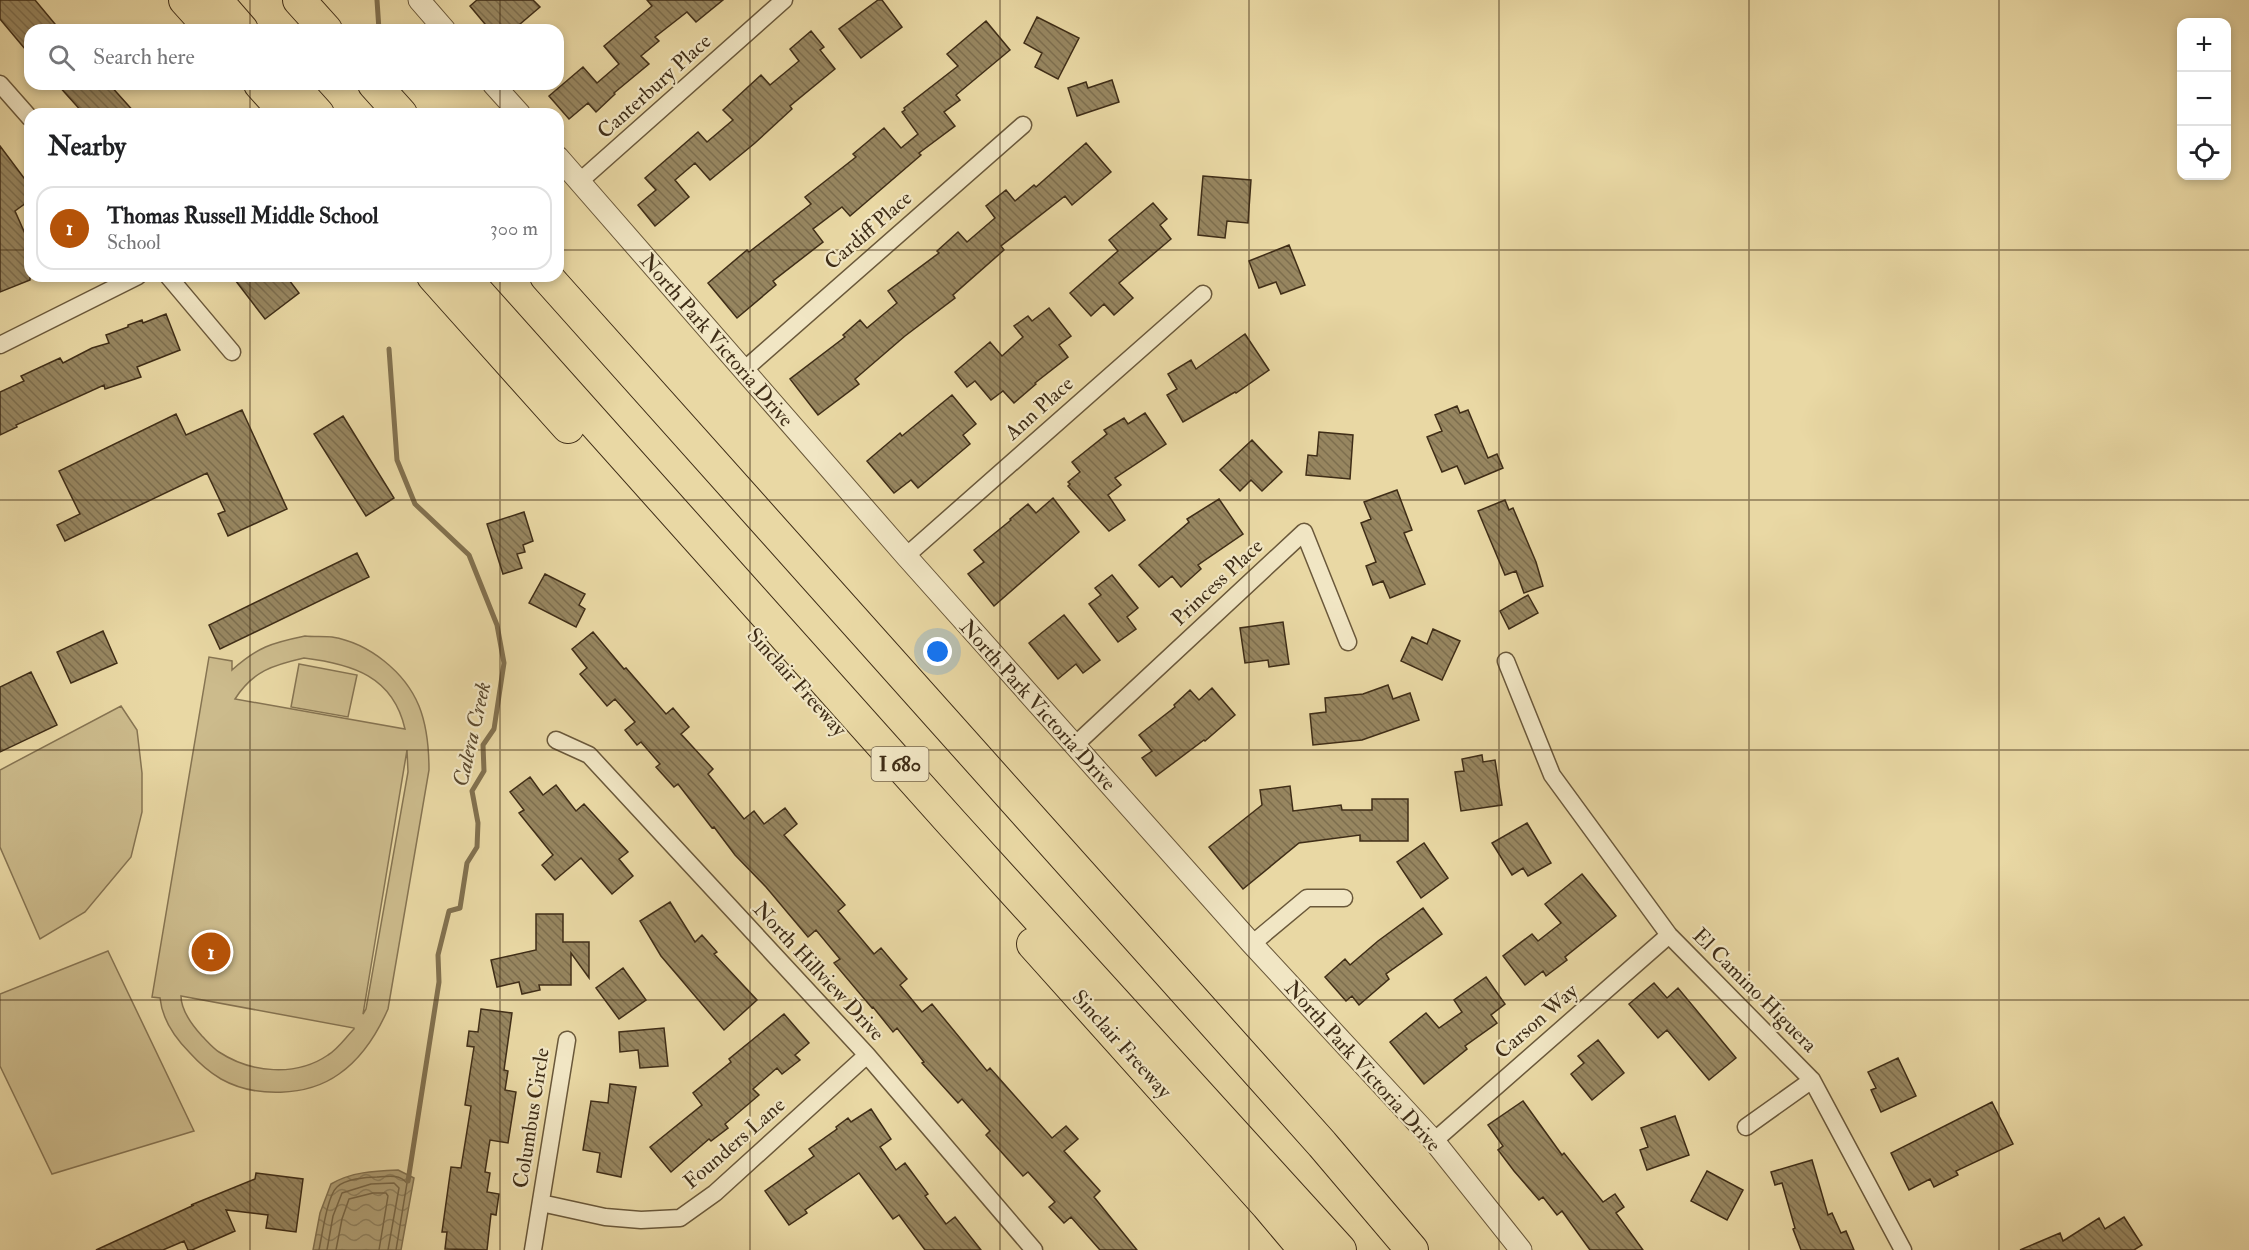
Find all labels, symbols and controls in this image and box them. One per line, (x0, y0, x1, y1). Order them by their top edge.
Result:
map controls (2177, 18, 2231, 180)
button: + (2177, 18, 2231, 72)
search box (24, 24, 564, 90)
street label: Canterbury Place (592, 28, 717, 145)
icon: search (45, 41, 78, 74)
text: Search here (93, 43, 195, 71)
button: − (2177, 72, 2231, 126)
button: locate (2177, 126, 2231, 180)
text: Nearby (48, 131, 126, 163)
street label: Cardiff Place (819, 185, 918, 276)
text: Thomas Russell Middle School (107, 202, 378, 230)
text: 1 (66, 216, 73, 241)
text: 300 m (490, 216, 538, 241)
text: School (107, 230, 161, 255)
street label: North Park Victoria Drive (634, 248, 800, 433)
street label: Ann Place (999, 370, 1079, 447)
street label: Princess Place (1166, 533, 1269, 632)
street label: North Park Victoria Drive (954, 614, 1122, 797)
street label: Sinclair Freeway (741, 622, 853, 743)
your location (923, 637, 952, 666)
water label: Calera Creek (446, 679, 498, 789)
road number: I 680 (872, 747, 928, 781)
street label: North Hillview Drive (747, 896, 890, 1047)
street label: El Camino Higuera (1687, 922, 1823, 1059)
pin: 1 (192, 930, 230, 974)
street label: North Park Victoria Drive (1279, 975, 1447, 1158)
street label: Carson Way (1489, 977, 1584, 1065)
street label: Sinclair Freeway (1066, 984, 1178, 1105)
street label: Columbus Circle (507, 1046, 556, 1190)
street label: Founders Lane (678, 1092, 791, 1195)

